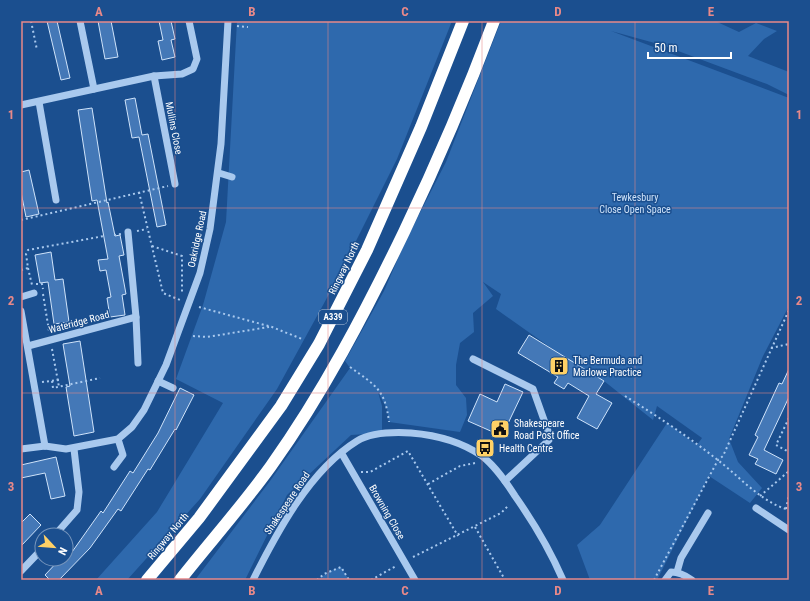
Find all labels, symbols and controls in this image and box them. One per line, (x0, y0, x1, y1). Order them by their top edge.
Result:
text: A (95, 4, 103, 19)
text: B (248, 4, 256, 19)
text: C (401, 4, 409, 19)
text: D (554, 4, 562, 19)
text: E (708, 4, 715, 19)
scale bar (648, 34, 731, 60)
text: 50 m (654, 41, 678, 55)
street label: Mullins Close (164, 101, 185, 155)
text: 1 (8, 107, 14, 122)
text: 1 (796, 107, 802, 122)
park label: Tewkesbury Close Open Space (599, 192, 671, 215)
street label: Oakridge Road (186, 210, 208, 268)
street label: Ringway North (326, 240, 362, 296)
text: 2 (8, 293, 15, 308)
text: 2 (796, 293, 803, 308)
street label: Wateridge Road (48, 309, 110, 335)
road number: A339 (319, 310, 347, 324)
building icon: The Bermuda and Marlowe Practice (548, 355, 570, 377)
place label: The Bermuda and Marlowe Practice (573, 355, 642, 378)
public building icon: Shakespeare Road Post Office (489, 418, 511, 440)
place label: Shakespeare Road Post Office (514, 418, 580, 441)
bus stop icon: Health Centre (474, 437, 496, 459)
place label: Health Centre (499, 443, 553, 454)
street label: Shakespeare Road (262, 470, 312, 536)
text: 3 (8, 479, 14, 494)
text: 3 (796, 479, 802, 494)
street label: Browning Close (367, 483, 407, 542)
street label: Ringway North (145, 510, 191, 562)
north arrow (34, 527, 74, 567)
text: N (55, 545, 70, 557)
text: A (95, 583, 103, 598)
text: B (248, 583, 256, 598)
text: C (401, 583, 409, 598)
text: D (554, 583, 562, 598)
text: E (708, 583, 715, 598)

